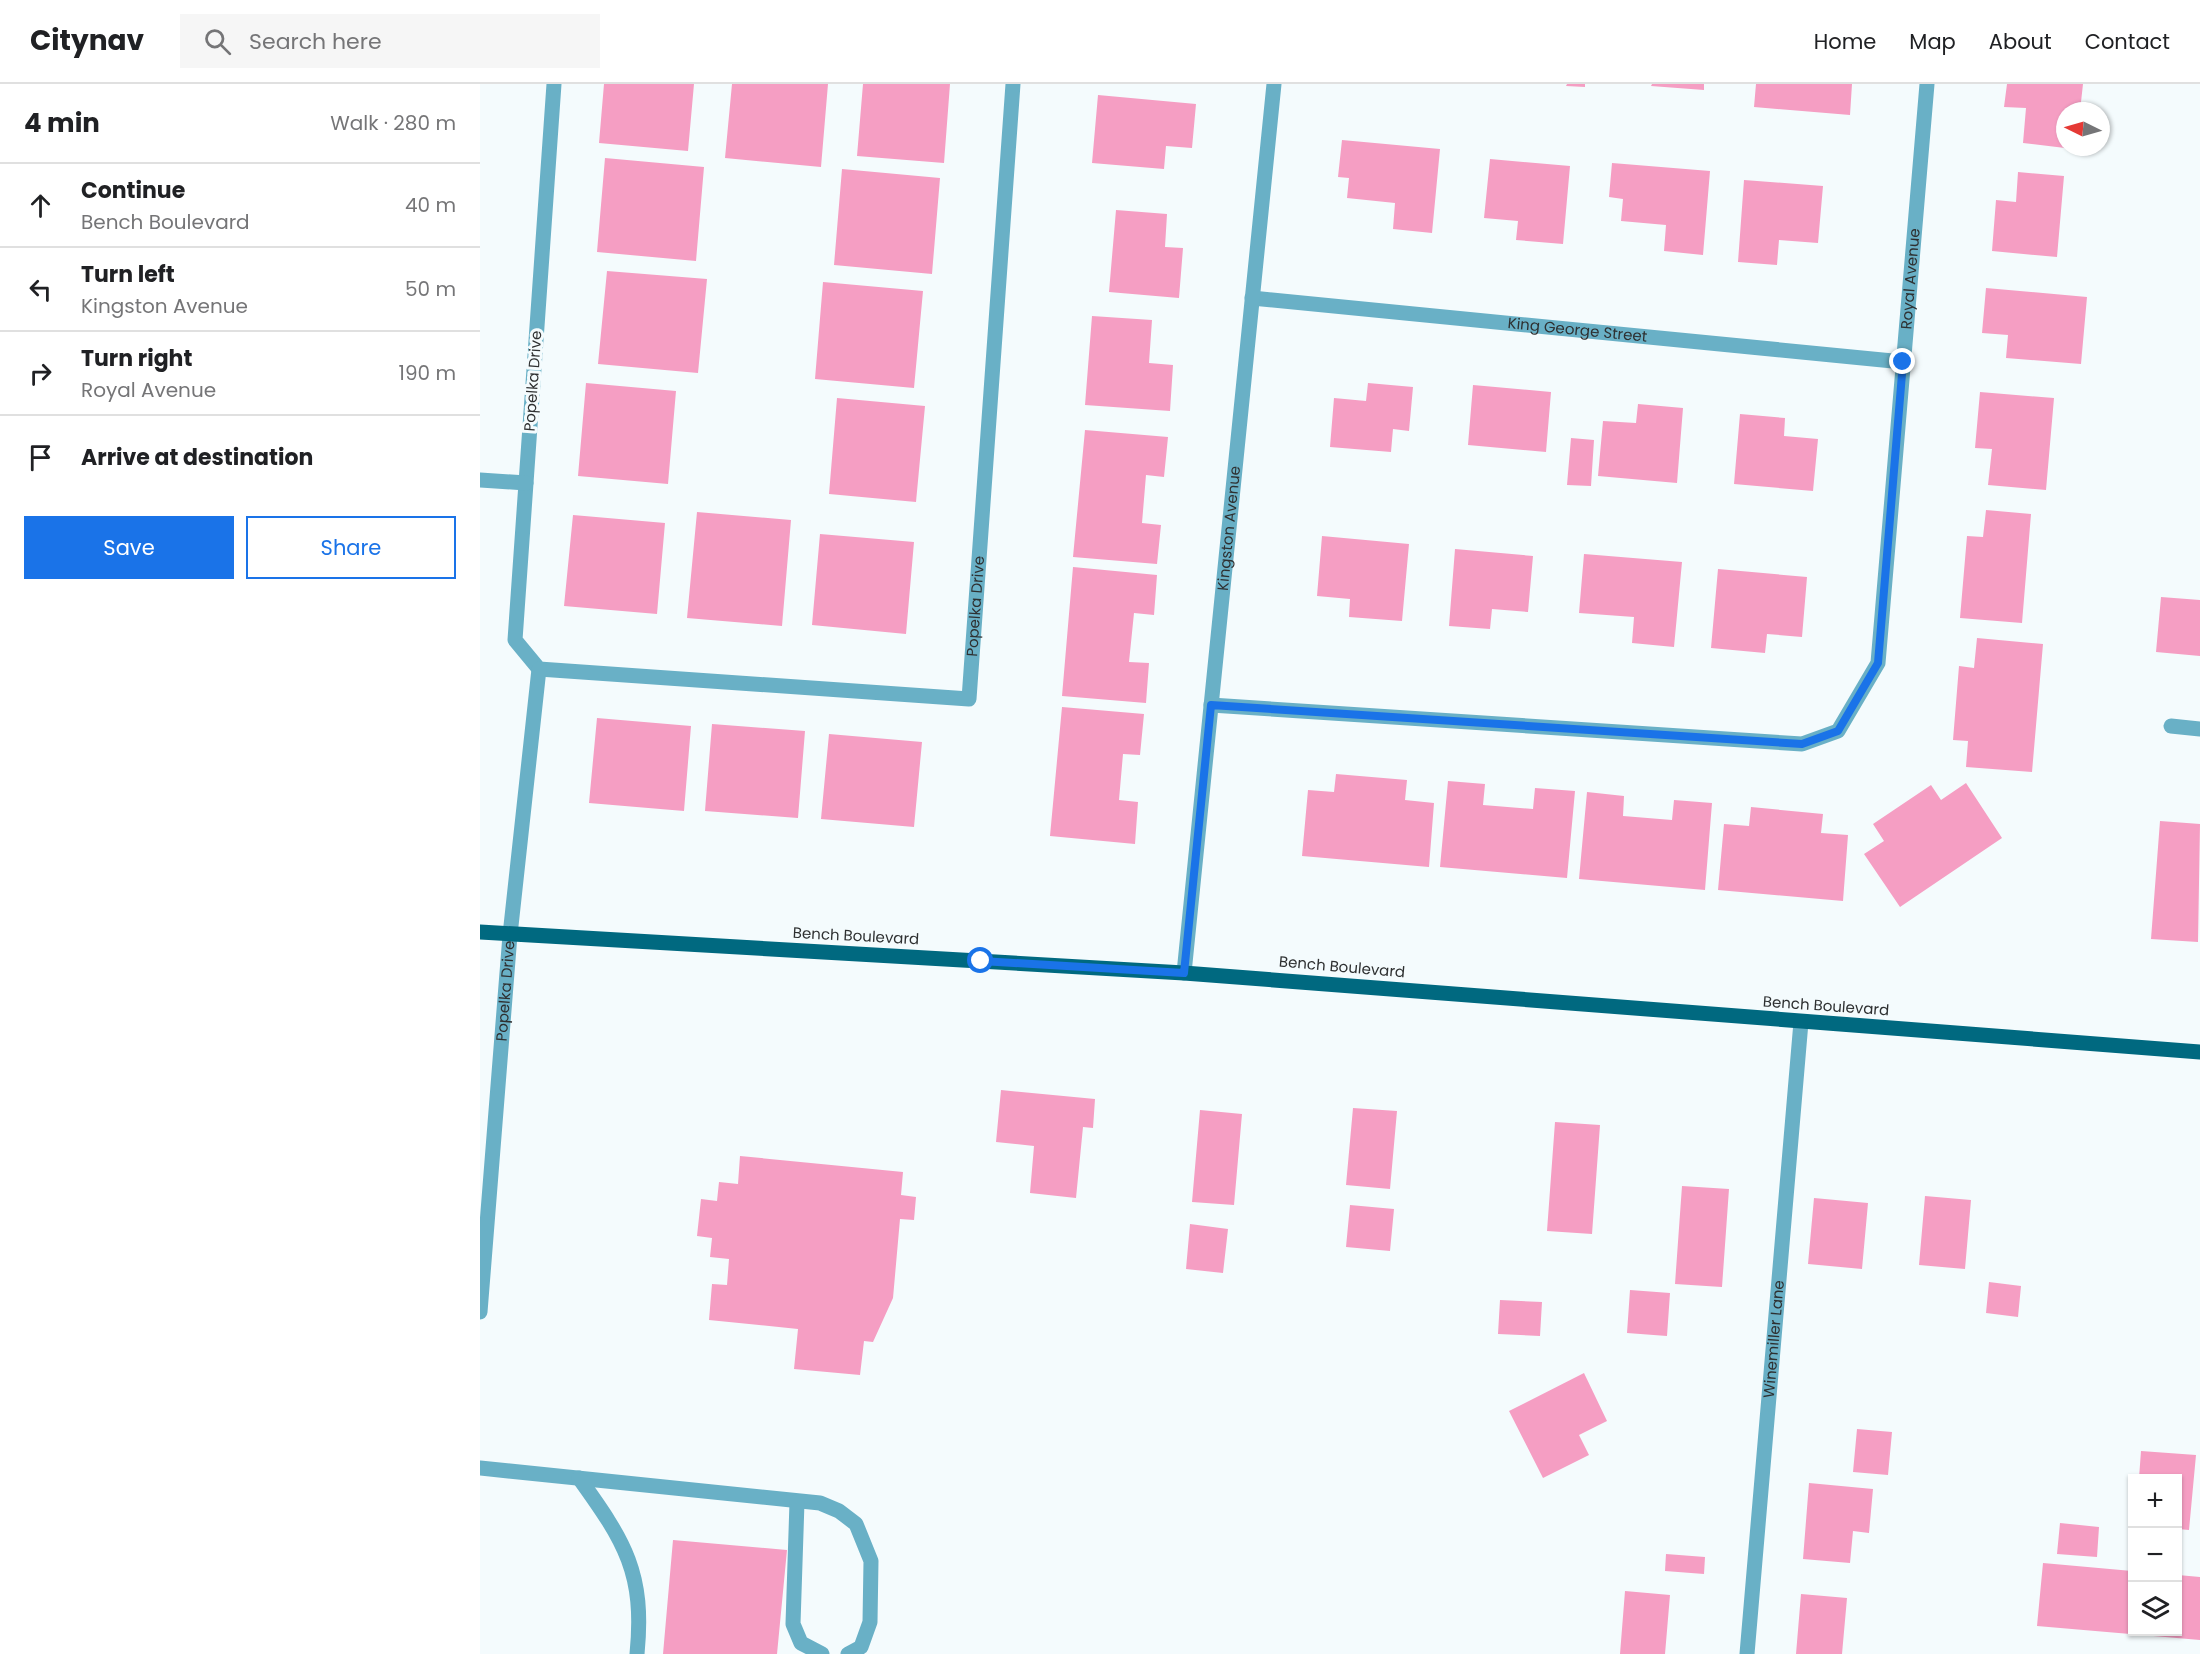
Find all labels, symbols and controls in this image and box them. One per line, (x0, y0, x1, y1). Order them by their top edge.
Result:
search box (180, 14, 600, 68)
text: Citynav (30, 21, 144, 60)
icon: search (201, 25, 234, 58)
text: Search here (249, 26, 382, 57)
text: Home (1814, 27, 1876, 56)
text: Map (1909, 27, 1956, 56)
text: About (1989, 27, 2052, 56)
text: Contact (2085, 27, 2170, 56)
north arrow (2056, 102, 2110, 156)
text: 4 min (24, 105, 100, 141)
text: Walk · 280 m (330, 109, 456, 137)
text: Continue (81, 175, 185, 206)
icon: ahead (24, 189, 57, 222)
text: 40 m (405, 191, 456, 219)
text: Bench Boulevard (81, 208, 250, 236)
street label: Royal Avenue (1895, 227, 1925, 330)
text: Turn left (81, 259, 175, 290)
icon: left (24, 273, 57, 306)
text: 50 m (405, 275, 456, 303)
text: Kingston Avenue (81, 292, 248, 320)
street label: King George Street (1507, 312, 1648, 347)
street label: Popelka Drive (519, 330, 546, 432)
text: Turn right (81, 343, 192, 374)
route end (1889, 348, 1915, 374)
icon: right (24, 357, 57, 390)
text: 190 m (399, 359, 456, 387)
text: Royal Avenue (81, 376, 216, 404)
icon: arrive (24, 441, 57, 474)
text: Arrive at destination (81, 442, 313, 473)
street label: Kingston Avenue (1212, 465, 1245, 592)
button: Save (24, 516, 234, 579)
button: Share (246, 516, 456, 579)
street label: Popelka Drive (961, 555, 989, 657)
street label: Bench Boulevard (792, 922, 920, 949)
street label: Popelka Drive (491, 940, 520, 1042)
route start (967, 947, 993, 973)
street label: Bench Boulevard (1278, 951, 1406, 982)
street label: Bench Boulevard (1762, 991, 1890, 1020)
street label: Winemiller Lane (1758, 1279, 1789, 1399)
map controls (2128, 1474, 2182, 1636)
button: + (2128, 1474, 2182, 1528)
button: − (2128, 1528, 2182, 1582)
button: layers (2128, 1582, 2182, 1636)

